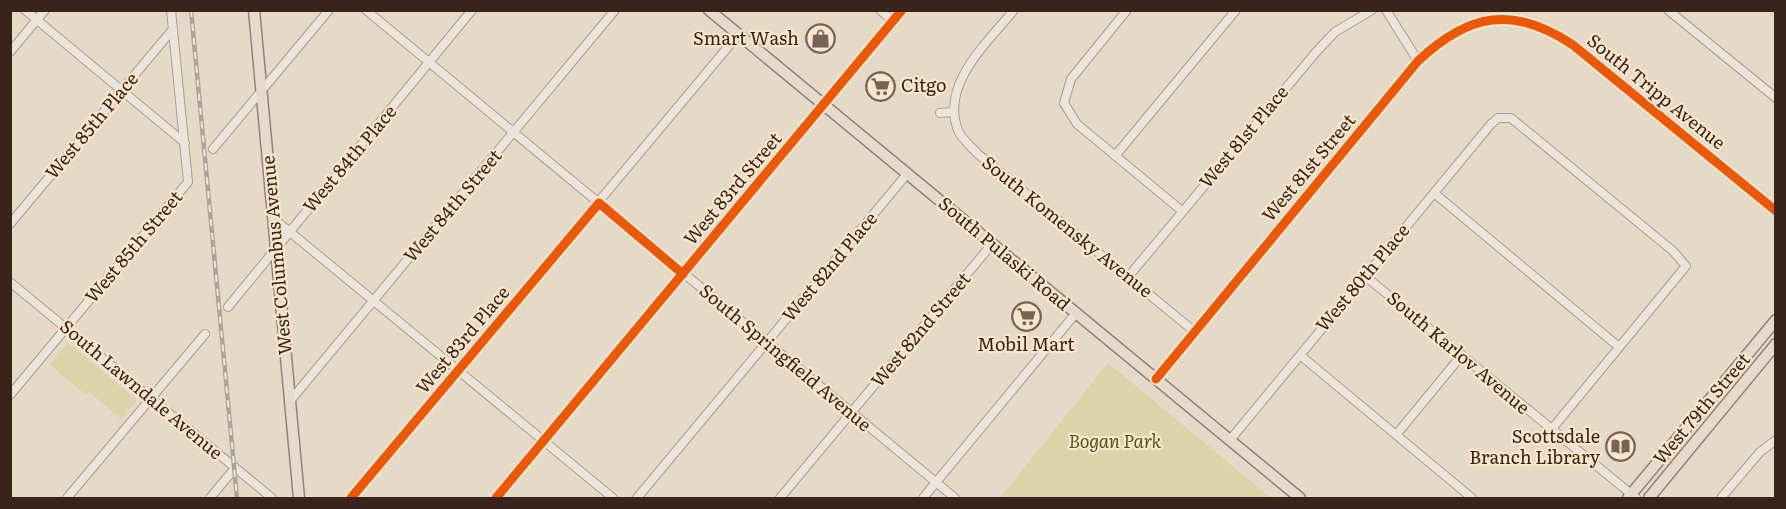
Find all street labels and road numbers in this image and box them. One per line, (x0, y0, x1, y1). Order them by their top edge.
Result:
street label: South Tripp Avenue (1582, 27, 1732, 155)
street label: West 85th Place (38, 66, 144, 184)
street label: West 81st Place (1192, 79, 1294, 193)
street label: West 84th Place (296, 98, 402, 218)
street label: West 81st Street (1255, 107, 1362, 227)
street label: West 83rd Street (676, 125, 788, 250)
street label: West 84th Street (396, 142, 508, 267)
street label: South Komensky Avenue (977, 148, 1159, 303)
street label: West Columbus Avenue (253, 154, 298, 356)
street label: West 85th Street (78, 183, 188, 308)
street label: South Pulaski Road (933, 189, 1077, 316)
street label: West 82nd Place (775, 205, 883, 327)
street label: West 80th Place (1309, 217, 1415, 337)
street label: West 82nd Street (864, 265, 976, 392)
street label: South Springfield Avenue (694, 277, 878, 437)
street label: West 83rd Place (409, 279, 515, 399)
street label: South Karlov Avenue (1382, 284, 1536, 420)
street label: South Lawndale Avenue (55, 312, 229, 465)
street label: West 79th Street (1646, 346, 1756, 470)

